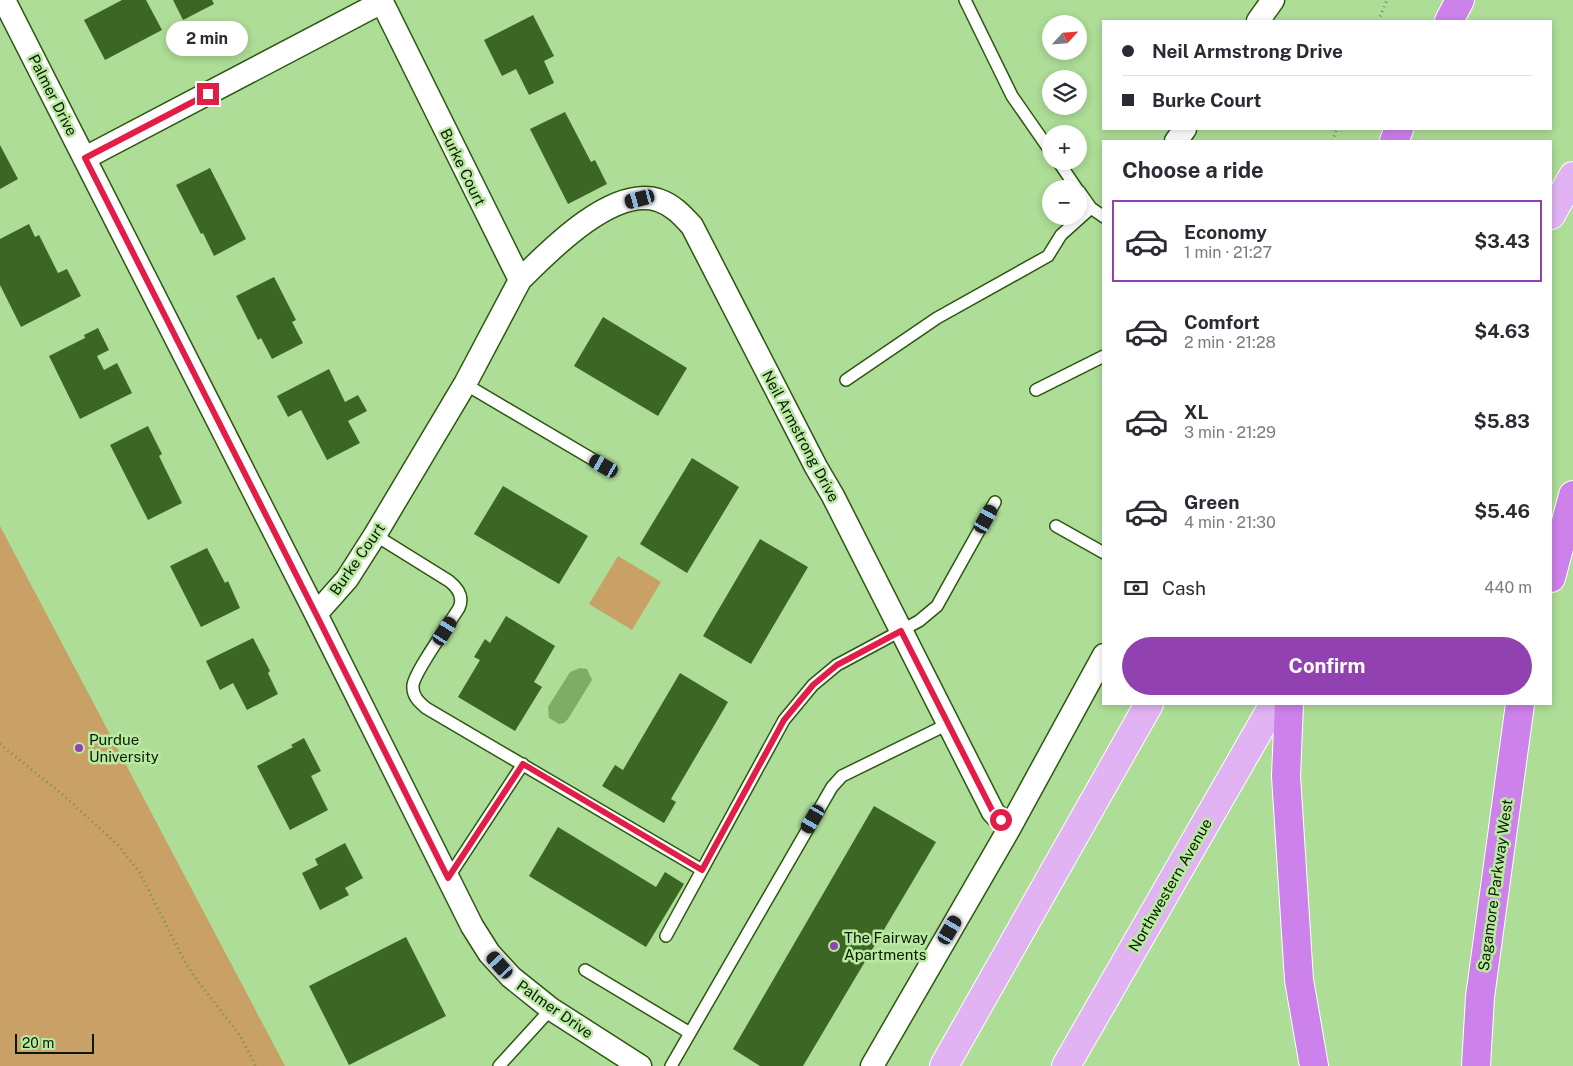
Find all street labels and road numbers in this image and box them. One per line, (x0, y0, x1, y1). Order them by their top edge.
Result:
street label: Palmer Drive (25, 51, 81, 139)
street label: Burke Court (437, 126, 489, 209)
street label: Neil Armstrong Drive (759, 367, 843, 505)
street label: Burke Court (326, 520, 388, 598)
street label: Sagamore Parkway West (1475, 798, 1515, 972)
street label: Northwestern Avenue (1125, 815, 1215, 955)
street label: Palmer Drive (514, 976, 596, 1042)

